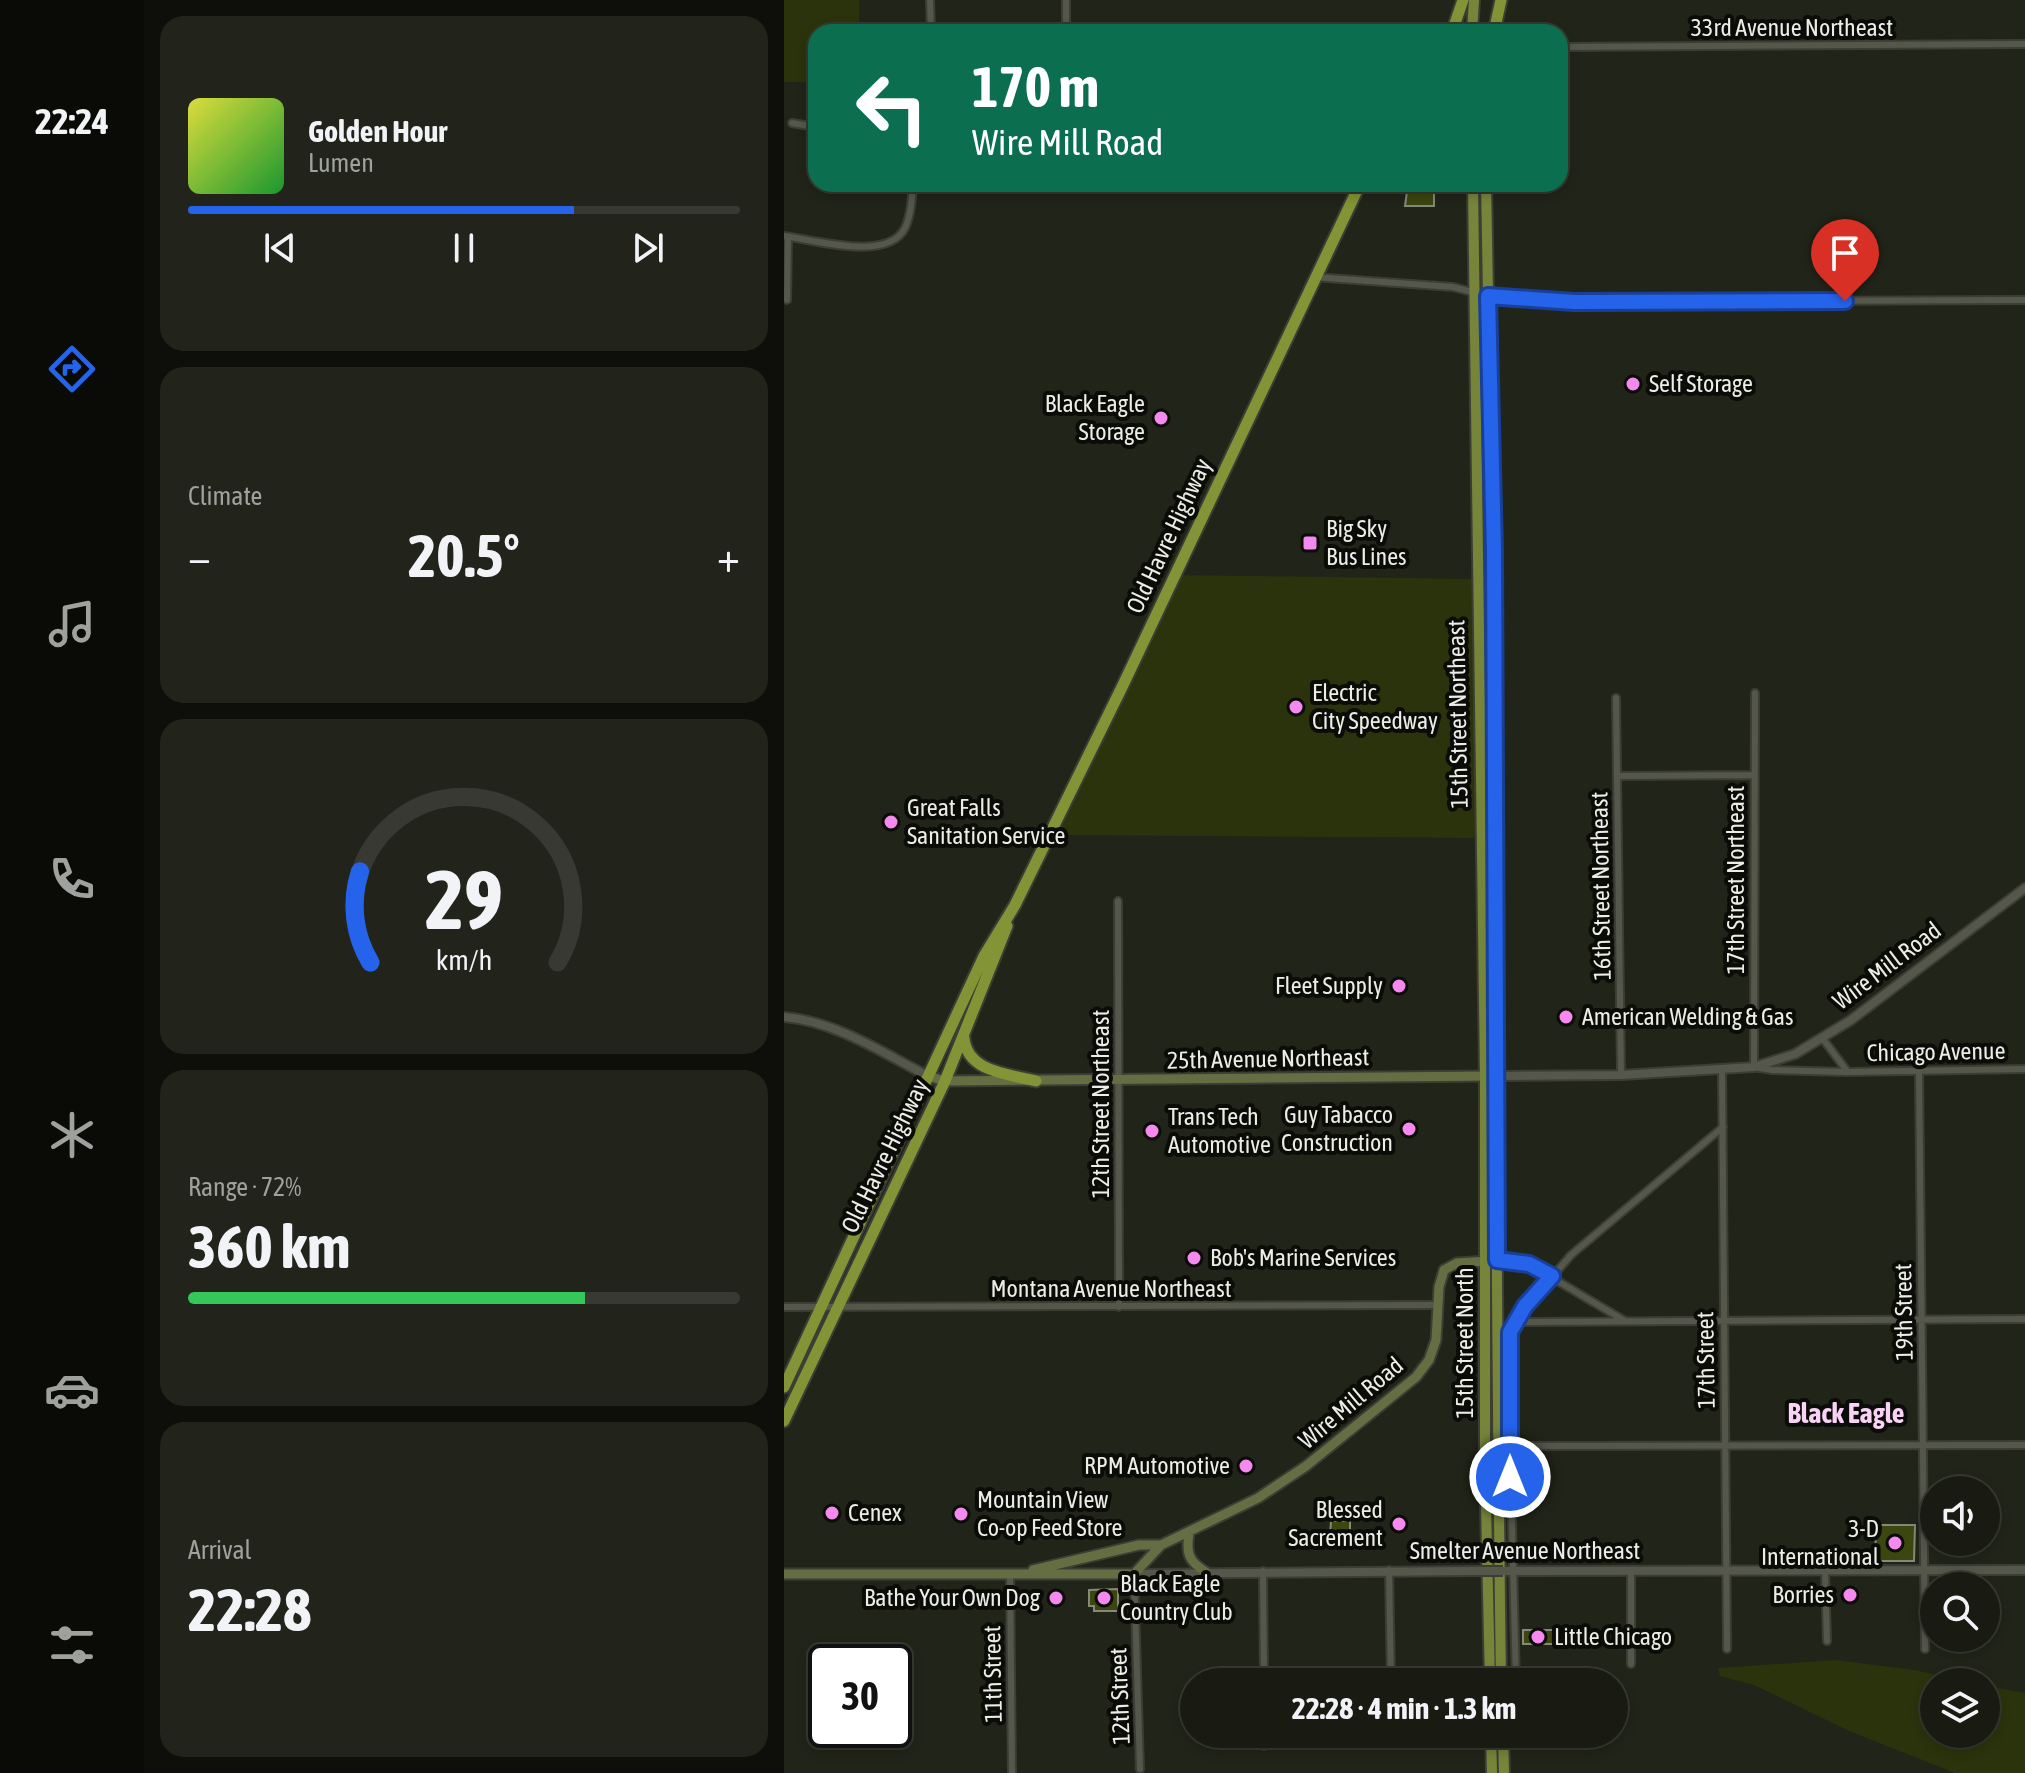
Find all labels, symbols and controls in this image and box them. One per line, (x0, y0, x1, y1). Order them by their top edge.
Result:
street label: 33rd Avenue Northeast (1691, 14, 1893, 41)
text: 170 m (972, 55, 1099, 119)
icon: left (840, 56, 944, 160)
text: 22:24 (35, 100, 109, 142)
text: Golden Hour (308, 114, 447, 148)
text: Wire Mill Road (972, 121, 1163, 163)
text: Lumen (308, 148, 374, 178)
pin (1811, 219, 1879, 301)
icon: previous (258, 226, 302, 270)
icon: pause (442, 226, 486, 270)
icon: next (626, 226, 670, 270)
icon: arrive (1823, 231, 1867, 275)
icon: directions (44, 341, 100, 397)
place label: Self Storage (1649, 370, 1753, 397)
marker: Self Storage (1624, 375, 1642, 393)
place label: Black Eagle Storage (1045, 390, 1145, 445)
marker: Black Eagle Storage (1152, 409, 1170, 427)
street label: Old Havre Highway (1121, 454, 1216, 617)
text: Climate (188, 481, 262, 511)
place label: Big Sky Bus Lines (1326, 515, 1407, 570)
text: 20.5° (408, 521, 520, 590)
text: − (188, 531, 211, 581)
text: + (717, 531, 740, 581)
marker: Big Sky Bus Lines (1301, 534, 1319, 552)
icon: music (44, 596, 100, 652)
street label: 15th Street Northeast (1442, 619, 1473, 809)
place label: Electric City Speedway (1312, 679, 1438, 734)
marker: Electric City Speedway (1287, 698, 1305, 716)
street label: 17th Street Northeast (1722, 786, 1749, 974)
street label: 16th Street Northeast (1585, 791, 1616, 981)
place label: Great Falls Sanitation Service (907, 794, 1065, 849)
marker: Great Falls Sanitation Service (882, 813, 900, 831)
text: 29 (425, 850, 503, 946)
icon: phone (44, 851, 100, 907)
street label: Wire Mill Road (1828, 916, 1946, 1015)
text: km/h (436, 943, 492, 976)
place label: Fleet Supply (1275, 972, 1383, 999)
marker: Fleet Supply (1390, 977, 1408, 995)
place label: American Welding & Gas (1582, 1003, 1793, 1030)
marker: American Welding & Gas (1557, 1008, 1575, 1026)
street label: 12th Street Northeast (1087, 1010, 1114, 1198)
street label: Chicago Avenue (1866, 1037, 2006, 1066)
street label: 25th Avenue Northeast (1167, 1043, 1369, 1074)
street label: Old Havre Highway (836, 1074, 933, 1237)
place label: Guy Tabacco Construction (1281, 1101, 1393, 1156)
place label: Trans Tech Automotive (1168, 1103, 1271, 1158)
icon: climate (44, 1107, 100, 1163)
marker: Guy Tabacco Construction (1400, 1120, 1418, 1138)
marker: Trans Tech Automotive (1143, 1122, 1161, 1140)
text: Range · 72% (188, 1172, 301, 1202)
text: 360 km (188, 1212, 350, 1281)
place label: Bob's Marine Services (1210, 1244, 1396, 1271)
marker: Bob's Marine Services (1185, 1249, 1203, 1267)
street label: 19th Street (1889, 1263, 1918, 1361)
street label: 15th Street North (1451, 1267, 1478, 1419)
street label: Montana Avenue Northeast (990, 1275, 1232, 1302)
street label: 17th Street (1691, 1311, 1720, 1409)
street label: Wire Mill Road (1293, 1351, 1408, 1454)
icon: car (44, 1362, 100, 1418)
district label: Black Eagle (1787, 1397, 1905, 1429)
position arrow (1468, 1435, 1552, 1519)
place label: RPM Automotive (1084, 1452, 1230, 1479)
marker: RPM Automotive (1237, 1457, 1255, 1475)
map controls (1920, 1476, 2000, 1748)
button: sound (1920, 1476, 2000, 1556)
place label: Mountain View Co-op Feed Store (977, 1486, 1122, 1541)
place label: Blessed Sacrement (1288, 1496, 1383, 1551)
place label: Cenex (848, 1499, 902, 1526)
marker: Cenex (823, 1504, 841, 1522)
marker: Mountain View Co-op Feed Store (952, 1505, 970, 1523)
marker: Blessed Sacrement (1390, 1515, 1408, 1533)
place label: 3-D International (1761, 1515, 1880, 1570)
marker: 3-D International (1886, 1534, 1904, 1552)
text: Arrival (188, 1535, 252, 1565)
street label: Smelter Avenue Northeast (1410, 1537, 1640, 1564)
place label: Black Eagle Country Club (1120, 1570, 1233, 1625)
button: search (1920, 1572, 2000, 1652)
text: 22:28 (188, 1575, 311, 1644)
place label: Borries (1772, 1581, 1834, 1608)
place label: Bathe Your Own Dog (864, 1584, 1041, 1611)
marker: Borries (1841, 1586, 1859, 1604)
marker: Bathe Your Own Dog (1047, 1589, 1065, 1607)
marker: Black Eagle Country Club (1095, 1589, 1113, 1607)
icon: filters (44, 1617, 100, 1673)
place label: Little Chicago (1554, 1623, 1672, 1650)
street label: 11th Street (978, 1625, 1007, 1723)
marker: Little Chicago (1529, 1628, 1547, 1646)
speed limit sign: 30 (808, 1644, 912, 1748)
street label: 12th Street (1104, 1647, 1135, 1745)
button: layers (1920, 1668, 2000, 1748)
text: 22:28 · 4 min · 1.3 km (1292, 1691, 1516, 1725)

